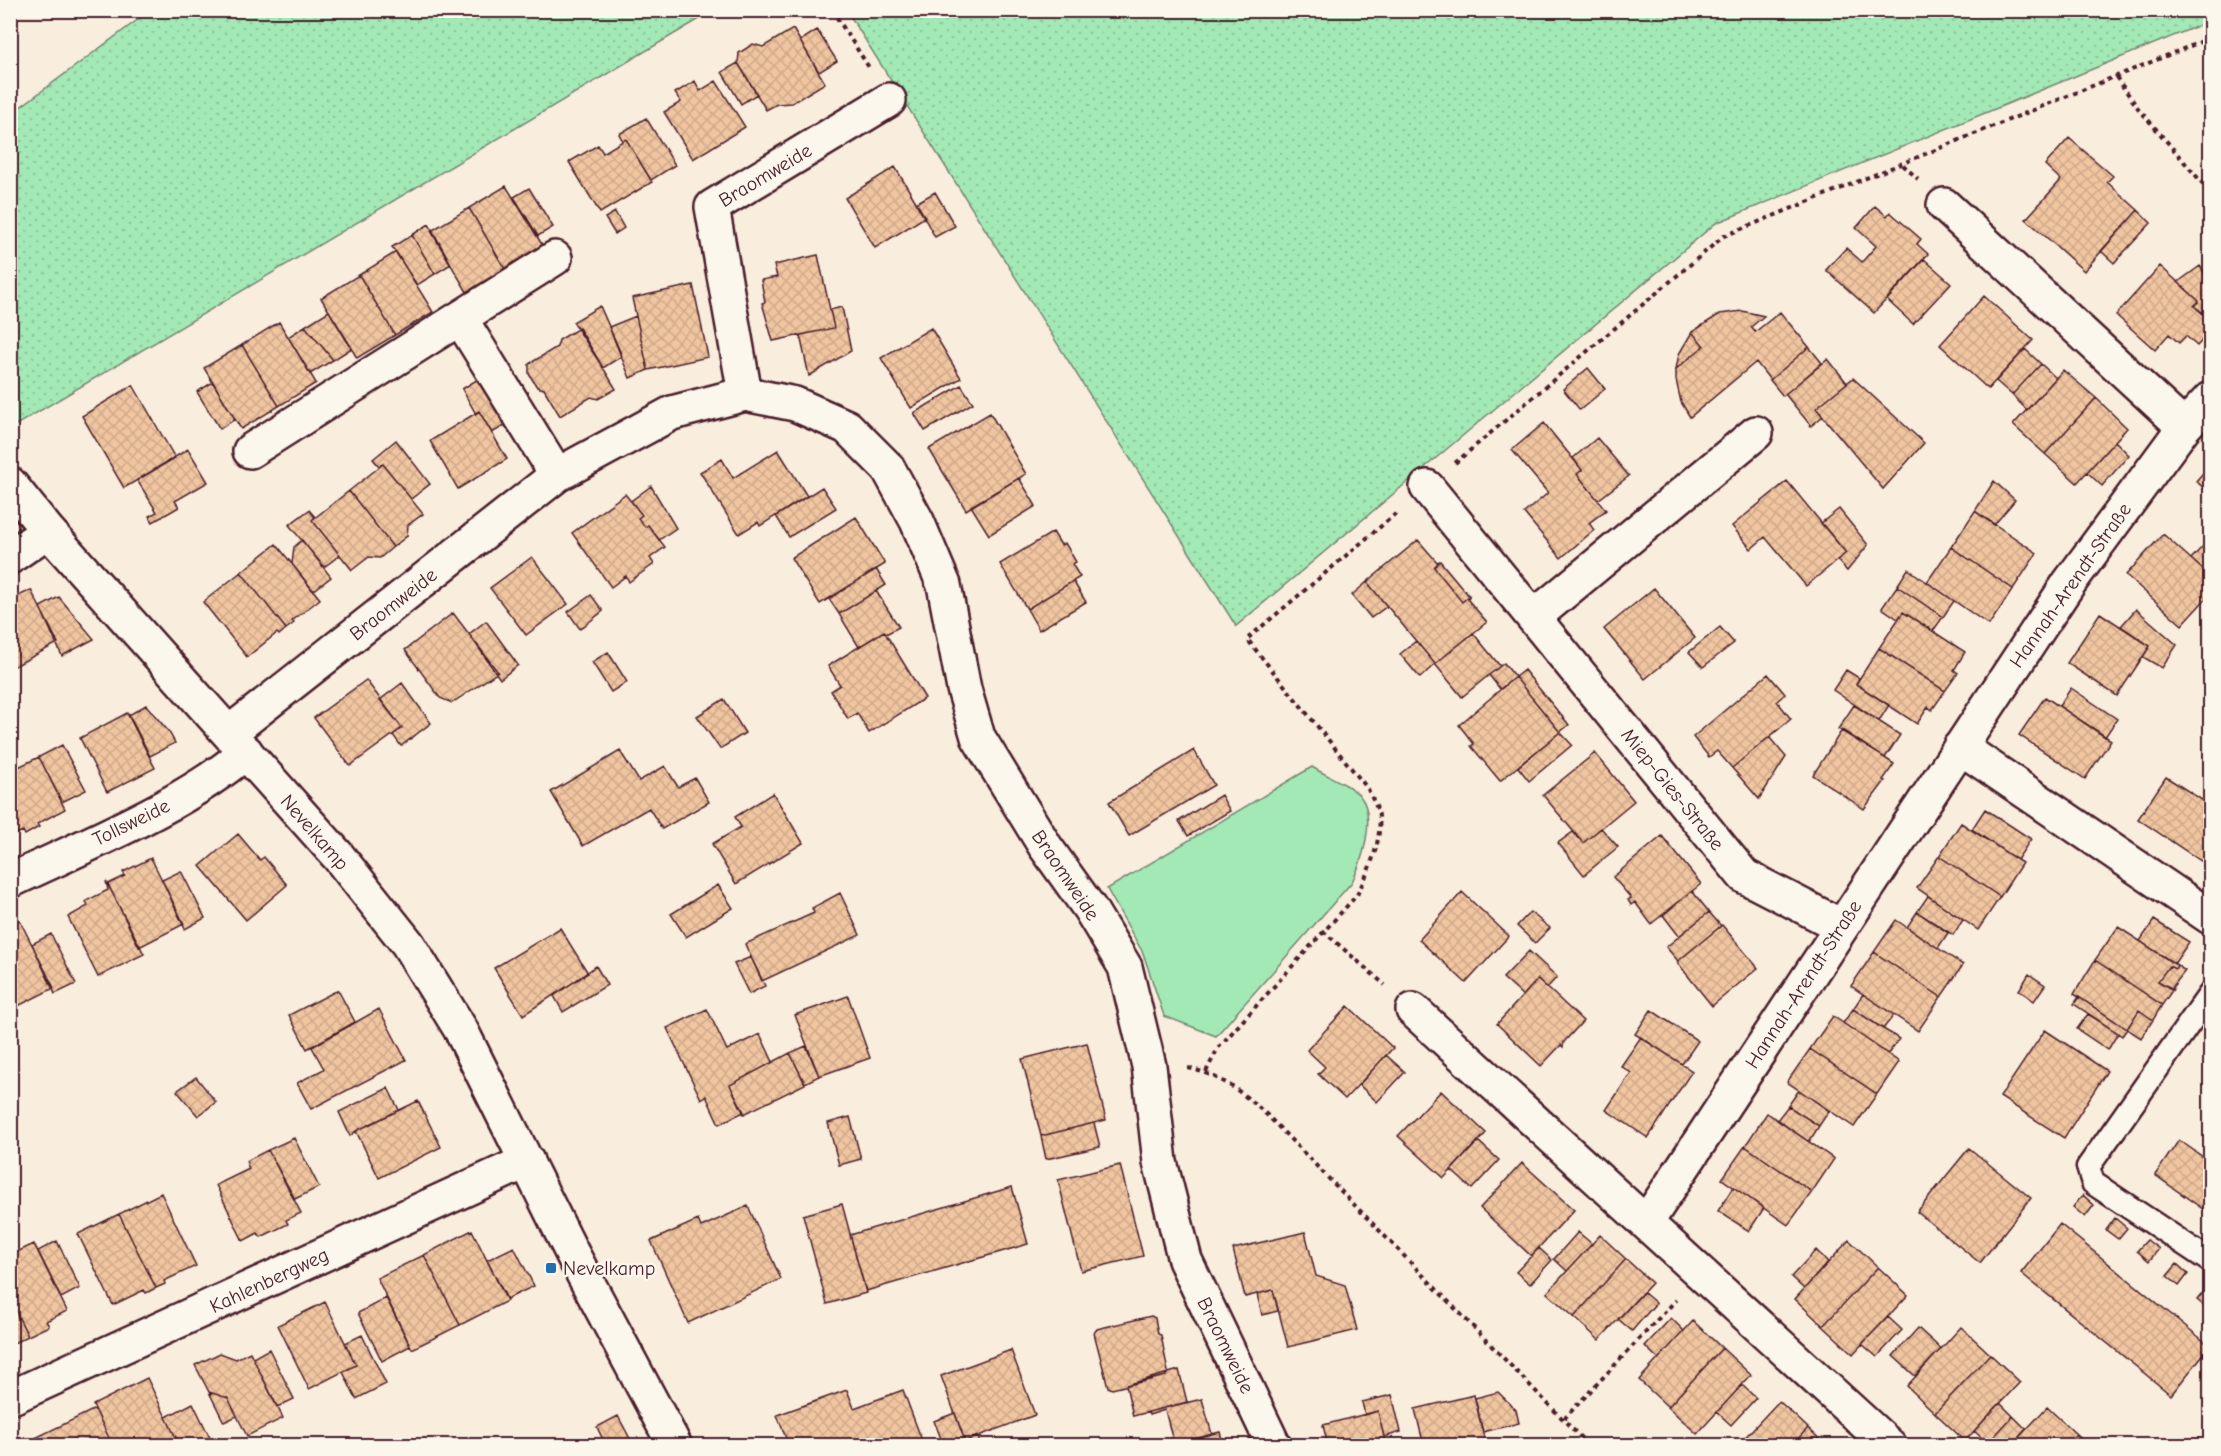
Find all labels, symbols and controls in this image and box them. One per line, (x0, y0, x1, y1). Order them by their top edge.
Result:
street label: Braomweide (715, 139, 816, 212)
street label: Hannah-Arendt-Straße (2005, 498, 2136, 672)
street label: Braomweide (345, 563, 441, 646)
street label: Miep-Gies-Straße (1616, 724, 1729, 855)
street label: Nevelkamp (276, 790, 354, 875)
street label: Tollsweide (89, 794, 174, 851)
street label: Braomweide (1027, 826, 1104, 925)
street label: Hannah-Arendt-Straße (1740, 896, 1866, 1073)
street label: Kahlenbergweg (206, 1243, 332, 1318)
place label: Nevelkamp (563, 1257, 655, 1280)
marker: Nevelkamp (544, 1261, 558, 1275)
street label: Braomweide (1192, 1293, 1259, 1397)

